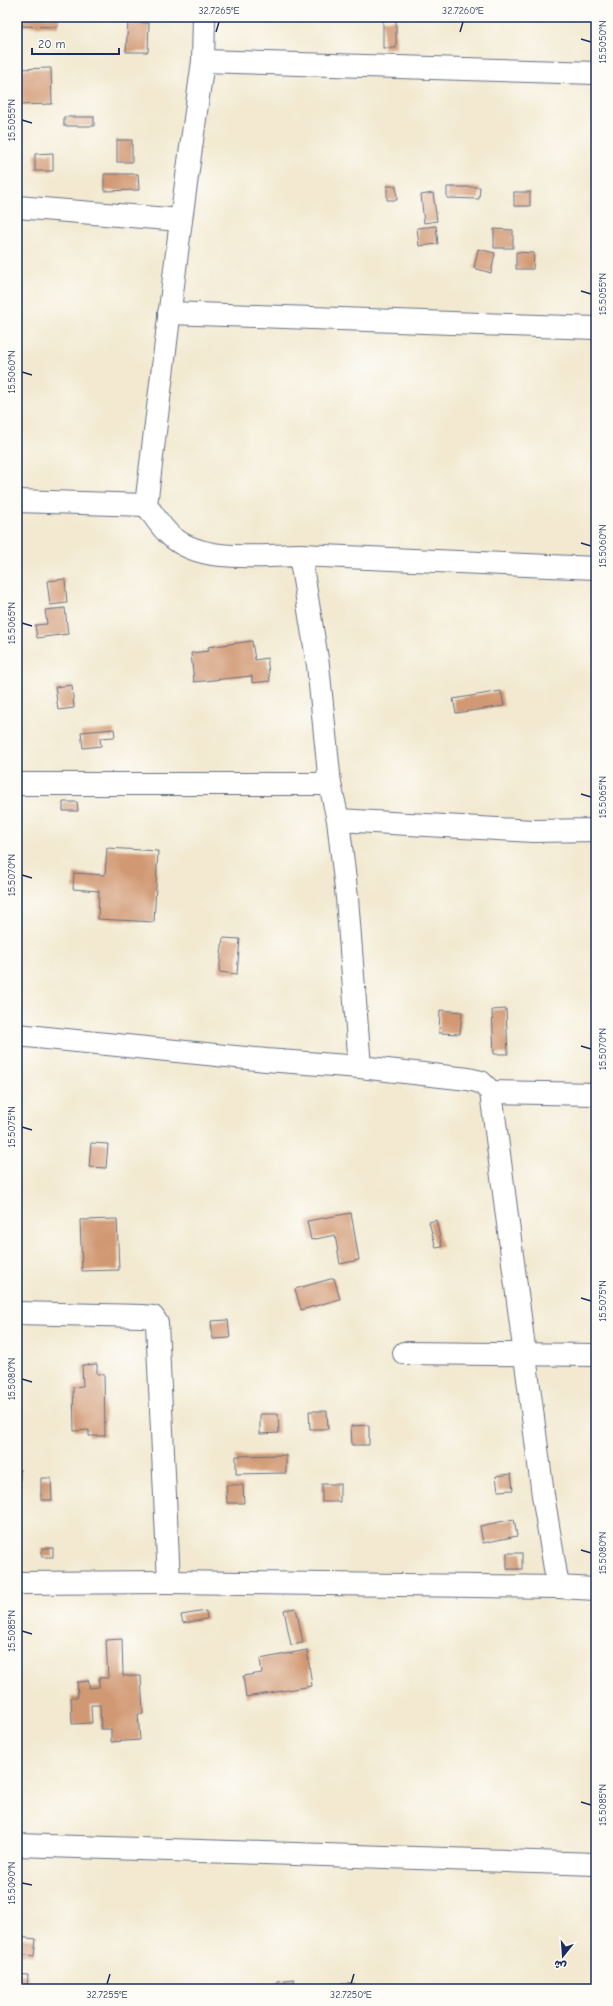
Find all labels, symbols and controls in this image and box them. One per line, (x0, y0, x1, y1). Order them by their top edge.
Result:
text: 32.7265°E (198, 5, 240, 17)
text: 32.7260°E (442, 5, 484, 17)
text: 15.5050°N (597, 21, 609, 63)
scale bar (32, 30, 119, 56)
text: 20 m (38, 37, 66, 51)
text: 15.5055°N (6, 99, 18, 141)
text: 15.5055°N (597, 273, 609, 315)
text: 15.5060°N (6, 351, 18, 393)
text: 15.5060°N (597, 525, 609, 567)
text: 15.5065°N (6, 602, 18, 644)
text: 15.5065°N (597, 776, 609, 818)
text: 15.5070°N (6, 854, 18, 896)
text: 15.5070°N (597, 1028, 609, 1070)
text: 15.5075°N (6, 1106, 18, 1148)
text: 15.5075°N (597, 1280, 609, 1322)
text: 15.5080°N (6, 1358, 18, 1400)
text: 15.5080°N (597, 1532, 609, 1574)
text: 15.5085°N (6, 1610, 18, 1652)
text: 15.5085°N (597, 1784, 609, 1826)
text: 15.5090°N (6, 1862, 18, 1904)
north arrow (543, 1936, 583, 1976)
text: ش (553, 1957, 568, 1973)
text: 32.7255°E (86, 1989, 128, 2001)
text: 32.7250°E (330, 1989, 372, 2001)

